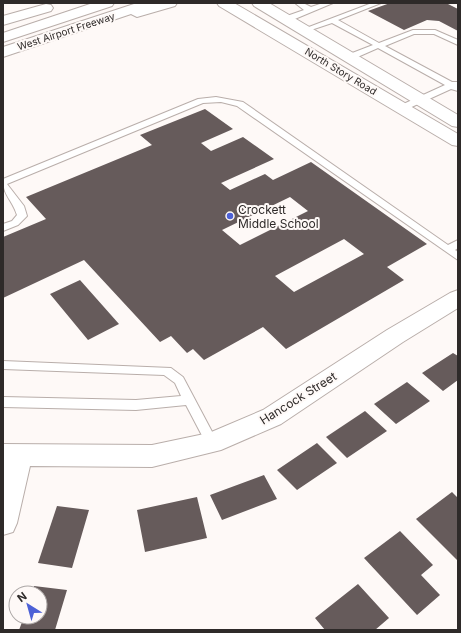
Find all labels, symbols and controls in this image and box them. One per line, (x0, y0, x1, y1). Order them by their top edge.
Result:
street label: West Airport Freeway (16, 9, 117, 52)
street label: North Story Road (303, 45, 379, 97)
place label: Crockett Middle School (238, 202, 319, 231)
marker: Crockett Middle School (225, 211, 235, 221)
street label: Hancock Street (257, 368, 339, 428)
north arrow (8, 585, 48, 625)
text: N (14, 589, 30, 605)

